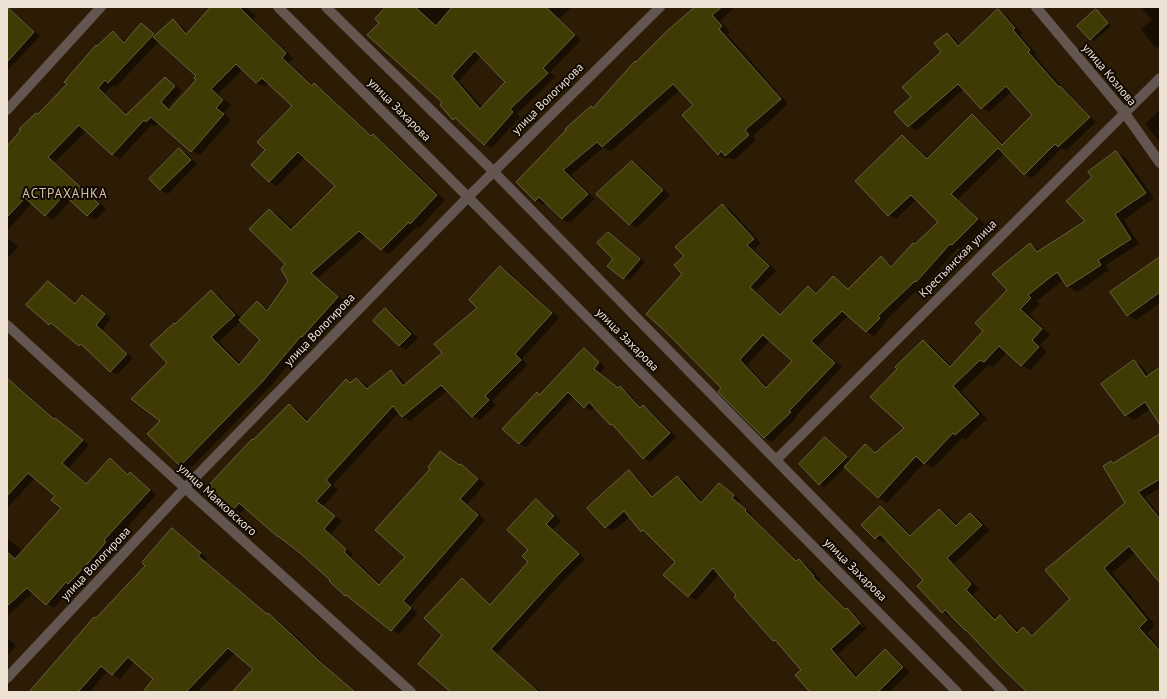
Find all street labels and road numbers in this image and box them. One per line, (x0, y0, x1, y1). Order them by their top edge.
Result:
street label: улица Козлова (1079, 41, 1139, 109)
street label: улица Вологирова (509, 60, 587, 138)
street label: улица Захарова (364, 75, 434, 145)
street label: Крестьянская улица (916, 217, 1000, 301)
street label: улица Вологирова (282, 291, 358, 369)
street label: улица Захарова (592, 305, 662, 375)
street label: улица Маяковского (175, 461, 259, 539)
street label: улица Вологирова (58, 524, 134, 604)
street label: улица Захарова (820, 535, 890, 605)

